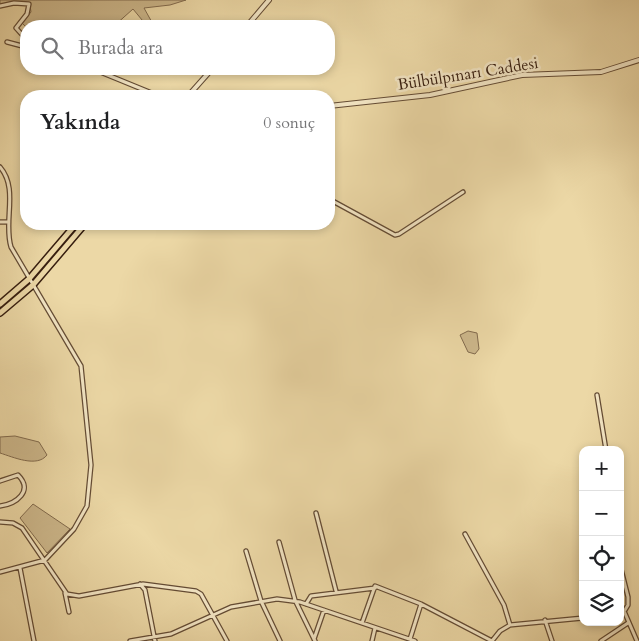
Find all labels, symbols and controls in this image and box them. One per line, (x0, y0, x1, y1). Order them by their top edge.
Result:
search box (20, 20, 335, 75)
icon: search (38, 34, 66, 62)
text: Burada ara (78, 35, 163, 61)
street label: Bülbülpınarı Caddesi (396, 52, 540, 96)
text: Yakında (40, 108, 120, 137)
text: 0 sonuç (263, 112, 315, 134)
map controls (579, 446, 624, 626)
button: + (579, 446, 624, 491)
button: − (579, 491, 624, 536)
button: locate (579, 536, 624, 581)
button: layers (579, 581, 624, 626)

